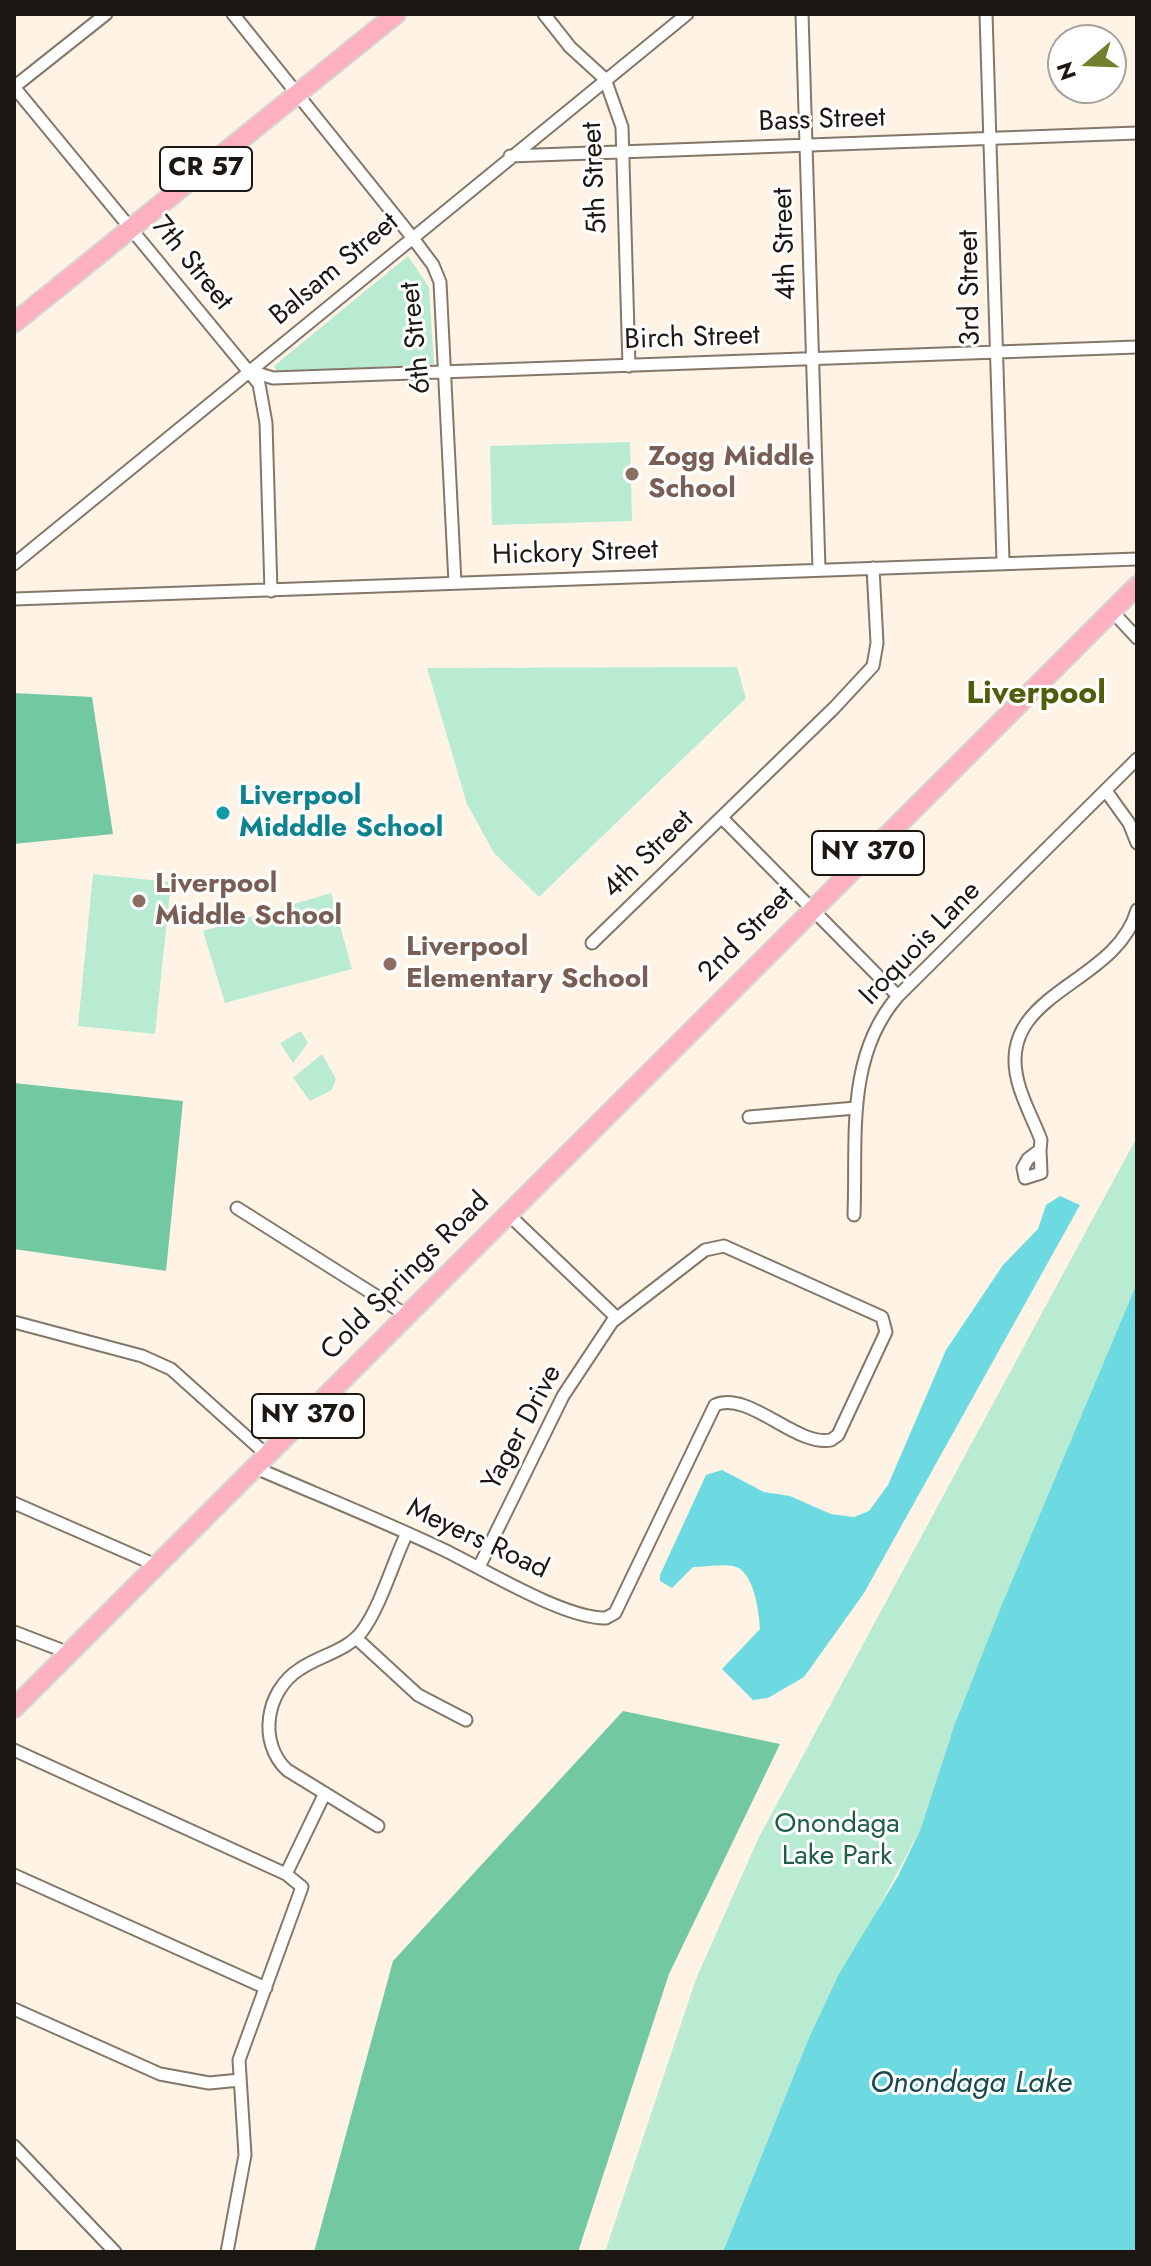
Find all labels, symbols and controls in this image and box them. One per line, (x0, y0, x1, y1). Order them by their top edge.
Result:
north arrow (1047, 24, 1127, 104)
text: N (1048, 58, 1084, 85)
street label: Bass Street (758, 102, 886, 140)
street label: 5th Street (576, 121, 616, 235)
road number: CR 57 (160, 147, 252, 191)
street label: 4th Street (767, 187, 805, 301)
street label: Balsam Street (264, 207, 406, 333)
street label: 7th Street (143, 210, 239, 318)
street label: 3rd Street (953, 230, 989, 346)
street label: 6th Street (394, 280, 440, 396)
street label: Birch Street (624, 320, 760, 358)
place label: Zogg Middle School (648, 441, 814, 507)
marker: Zogg Middle School (623, 465, 641, 483)
street label: Hickory Street (492, 534, 658, 574)
district label: Liverpool (966, 676, 1106, 714)
place label: Liverpool Midddle School (239, 780, 443, 846)
marker: Liverpool Midddle School (214, 804, 232, 822)
street label: 4th Street (597, 804, 701, 906)
road number: NY 370 (812, 831, 924, 875)
place label: Liverpool Middle School (155, 868, 342, 934)
street label: Iroquois Lane (854, 875, 988, 1013)
street label: 2nd Street (692, 880, 802, 990)
marker: Liverpool Middle School (130, 892, 148, 910)
place label: Liverpool Elementary School (406, 931, 649, 997)
marker: Liverpool Elementary School (381, 955, 399, 973)
street label: Cold Springs Road (315, 1186, 497, 1368)
street label: Yager Drive (476, 1360, 570, 1496)
road number: NY 370 (252, 1394, 364, 1438)
street label: Meyers Road (401, 1493, 553, 1587)
park label: Onondaga Lake Park (774, 1808, 900, 1874)
water label: Onondaga Lake (870, 2067, 1072, 2103)

